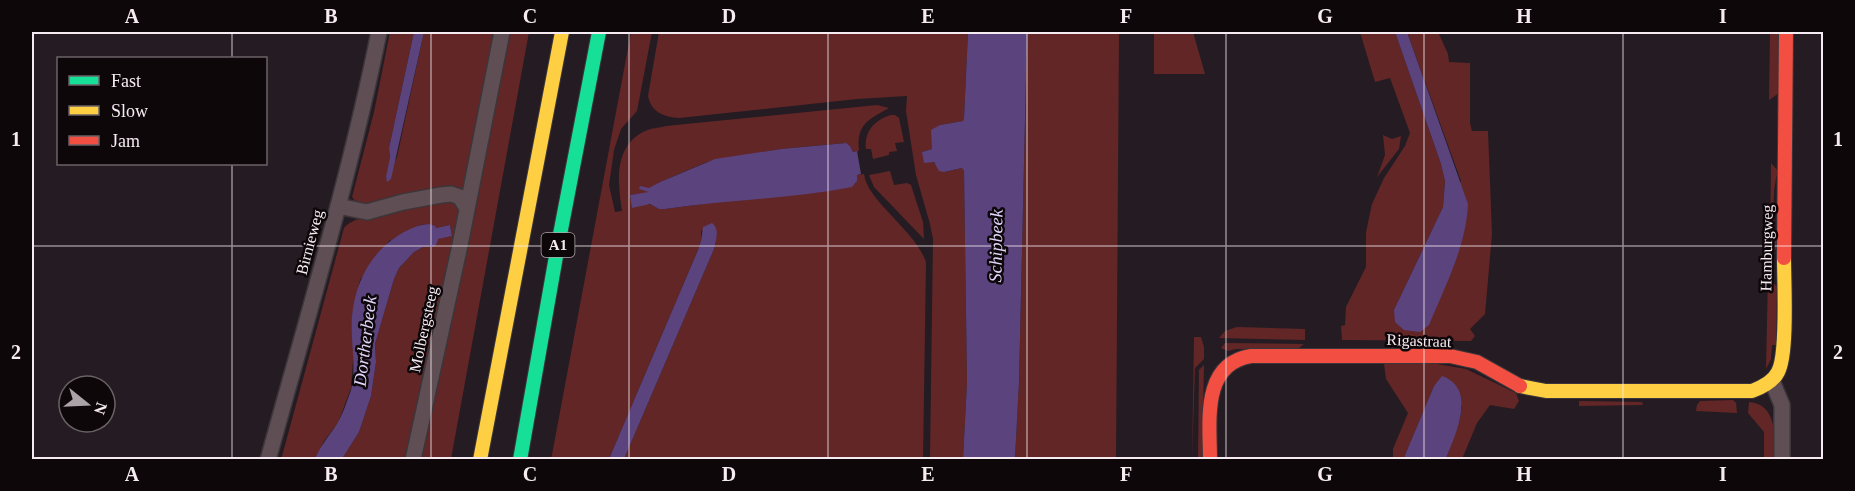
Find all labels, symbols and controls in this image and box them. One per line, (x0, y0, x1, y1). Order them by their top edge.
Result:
text: A (125, 5, 140, 27)
text: B (324, 5, 338, 27)
text: C (523, 5, 537, 27)
text: D (722, 5, 736, 27)
text: E (921, 5, 935, 27)
text: F (1120, 5, 1132, 27)
text: G (1317, 5, 1333, 27)
text: H (1516, 5, 1532, 27)
text: I (1719, 5, 1727, 27)
legend (57, 57, 267, 165)
text: Fast (111, 71, 141, 91)
text: Slow (111, 101, 148, 121)
text: 1 (11, 128, 21, 150)
text: 1 (1833, 128, 1843, 150)
text: Jam (111, 131, 140, 151)
street label: Hamburgweg (1757, 204, 1777, 292)
street label: Birnieweg (293, 208, 327, 277)
water label: Schipbeek (985, 208, 1007, 283)
road number: A1 (542, 233, 574, 257)
street label: Molbergsteeg (406, 284, 442, 374)
water label: Dortherbeek (349, 294, 381, 388)
street label: Rigastraat (1386, 331, 1452, 351)
text: 2 (11, 341, 21, 363)
text: 2 (1833, 341, 1843, 363)
north arrow (57, 374, 117, 434)
text: N (91, 400, 111, 417)
text: A (125, 463, 140, 485)
text: B (324, 463, 338, 485)
text: C (523, 463, 537, 485)
text: D (722, 463, 736, 485)
text: E (921, 463, 935, 485)
text: F (1120, 463, 1132, 485)
text: G (1317, 463, 1333, 485)
text: H (1516, 463, 1532, 485)
text: I (1719, 463, 1727, 485)

